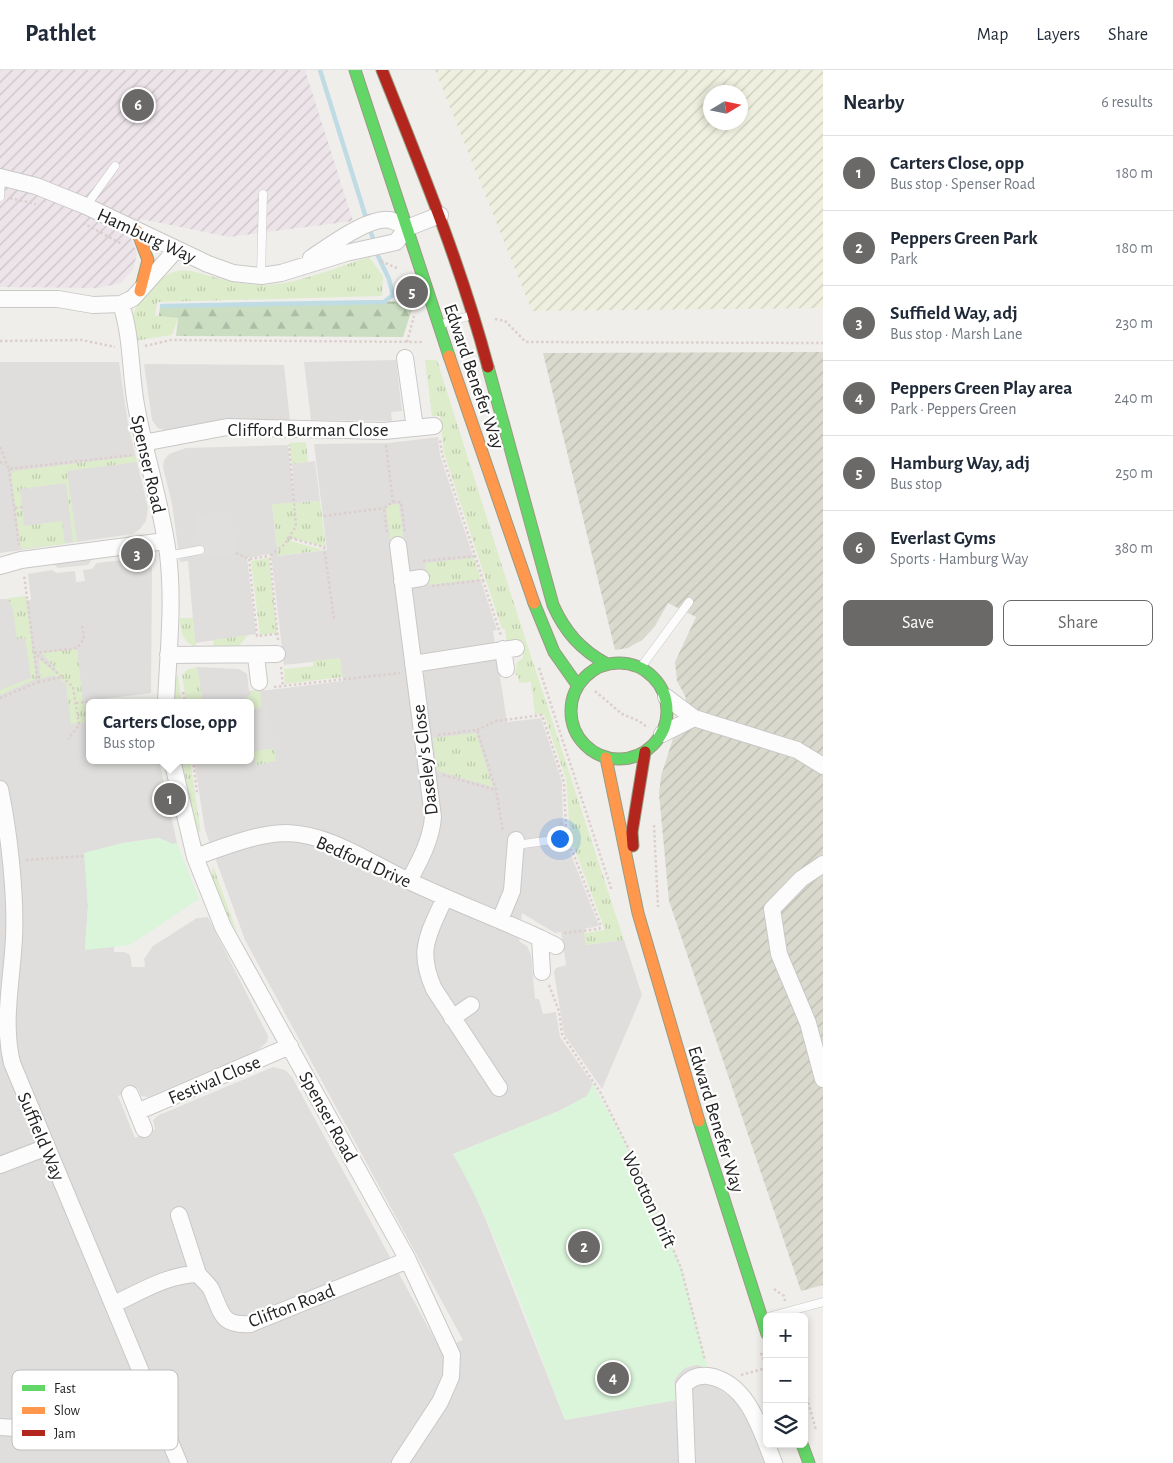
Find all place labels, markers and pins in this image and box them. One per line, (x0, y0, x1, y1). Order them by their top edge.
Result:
pin: 6 (122, 86, 154, 124)
pin: 5 (396, 273, 428, 311)
pin: 3 (121, 535, 153, 573)
pin: 1 (154, 780, 186, 818)
pin: 2 (568, 1228, 600, 1266)
pin: 4 (597, 1359, 629, 1397)

